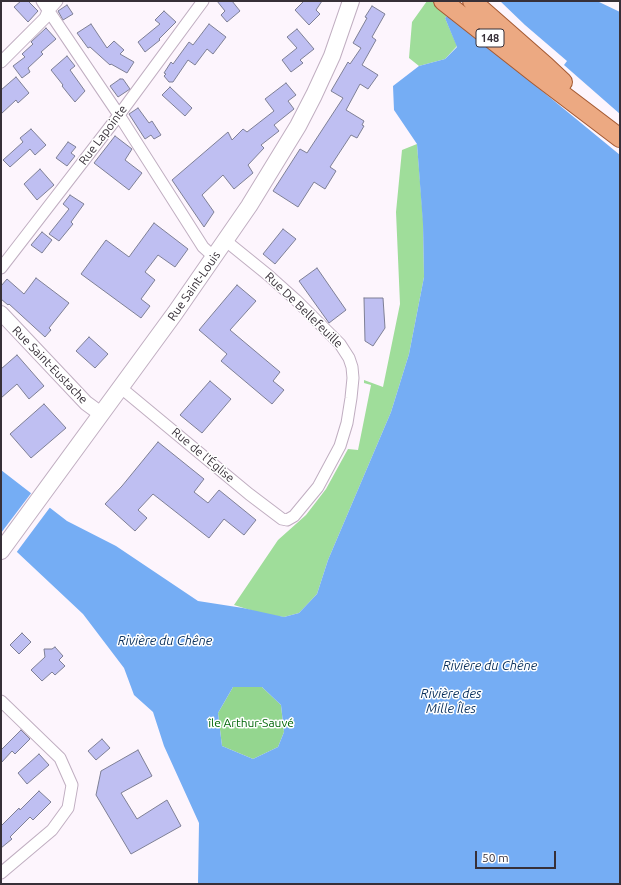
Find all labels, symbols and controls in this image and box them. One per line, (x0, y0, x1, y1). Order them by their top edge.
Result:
road number: 148 (476, 29, 504, 47)
street label: Rue Lapointe (76, 102, 130, 168)
street label: Rue Saint-Louis (165, 248, 223, 324)
street label: Rue De Bellefeuille (262, 269, 346, 351)
street label: Rue Saint-Eustache (9, 323, 91, 407)
street label: Rue de l'Église (169, 425, 237, 485)
water label: Rivière du Chêne (118, 633, 212, 649)
water label: Rivière du Chêne (443, 658, 537, 674)
water label: Rivière des Mille Îles (421, 686, 481, 717)
park label: île Arthur-Sauvé (208, 716, 294, 730)
scale bar (477, 843, 558, 869)
text: 50 m (482, 851, 509, 864)

